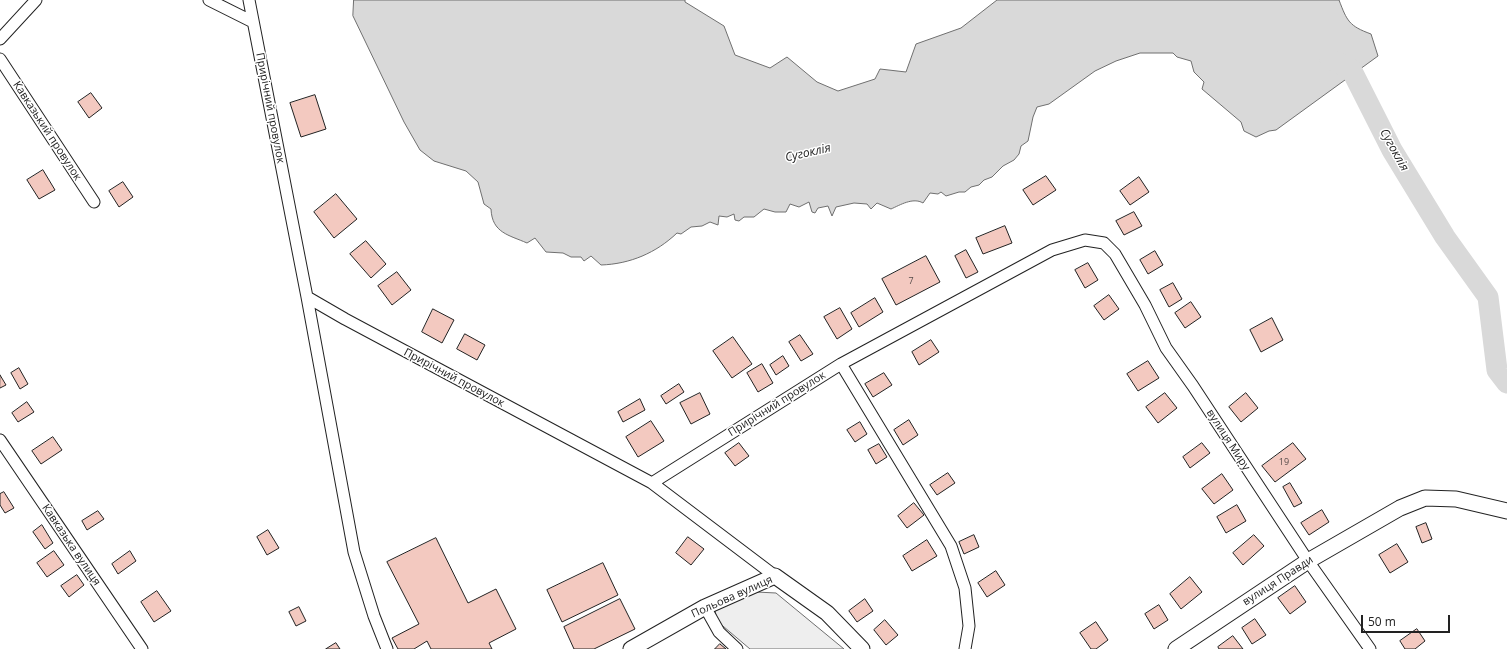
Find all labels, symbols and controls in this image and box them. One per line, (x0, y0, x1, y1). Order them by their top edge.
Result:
street label: Прирічний провулок (253, 52, 287, 164)
street label: Кавказький провулок (10, 79, 84, 183)
water label: Сугоклія (1376, 126, 1412, 174)
water label: Сугоклія (784, 141, 832, 165)
house number: 7 (908, 276, 914, 286)
street label: Прирічний провулок (401, 346, 507, 410)
street label: Прирічний провулок (726, 369, 828, 439)
street label: вулиця Миру (1203, 407, 1253, 473)
house number: 19 (1279, 457, 1289, 467)
street label: Кавказька вулиця (39, 502, 103, 588)
street label: вулиця Правди (1240, 553, 1316, 609)
street label: Польова вулиця (689, 573, 775, 621)
scale bar (1363, 607, 1452, 633)
text: 50 m (1368, 613, 1396, 630)

